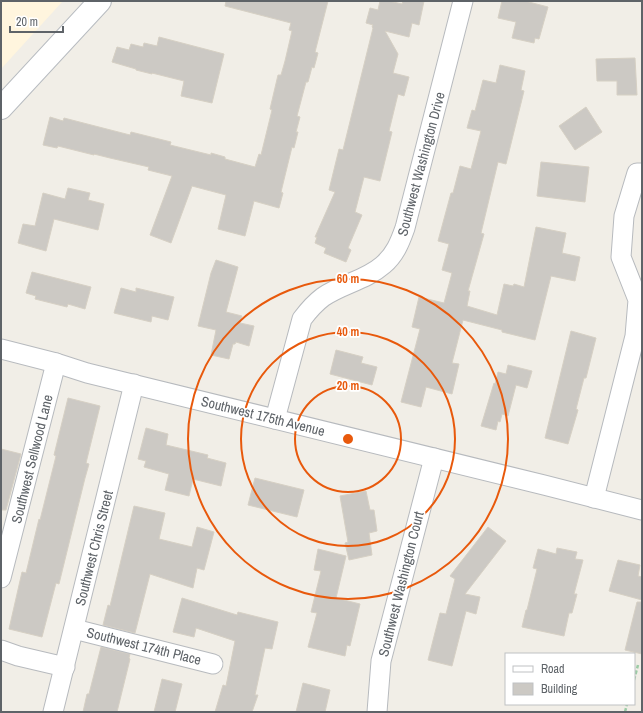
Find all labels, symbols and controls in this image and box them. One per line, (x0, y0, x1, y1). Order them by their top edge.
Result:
scale bar (10, 8, 63, 34)
text: 20 m (16, 14, 38, 30)
street label: Southwest Washington Drive (393, 90, 449, 238)
text: 60 m (337, 271, 359, 287)
text: 40 m (337, 324, 359, 340)
text: 20 m (337, 378, 359, 394)
street label: Southwest 175th Avenue (199, 392, 327, 440)
street label: Southwest Sellwood Lane (7, 393, 57, 525)
centre of rings (341, 432, 355, 446)
street label: Southwest Chris Street (71, 489, 117, 607)
street label: Southwest Washington Court (374, 510, 428, 658)
street label: Southwest 174th Place (85, 623, 203, 669)
legend (505, 653, 635, 705)
text: Road (541, 661, 565, 677)
text: Building (541, 681, 578, 697)

